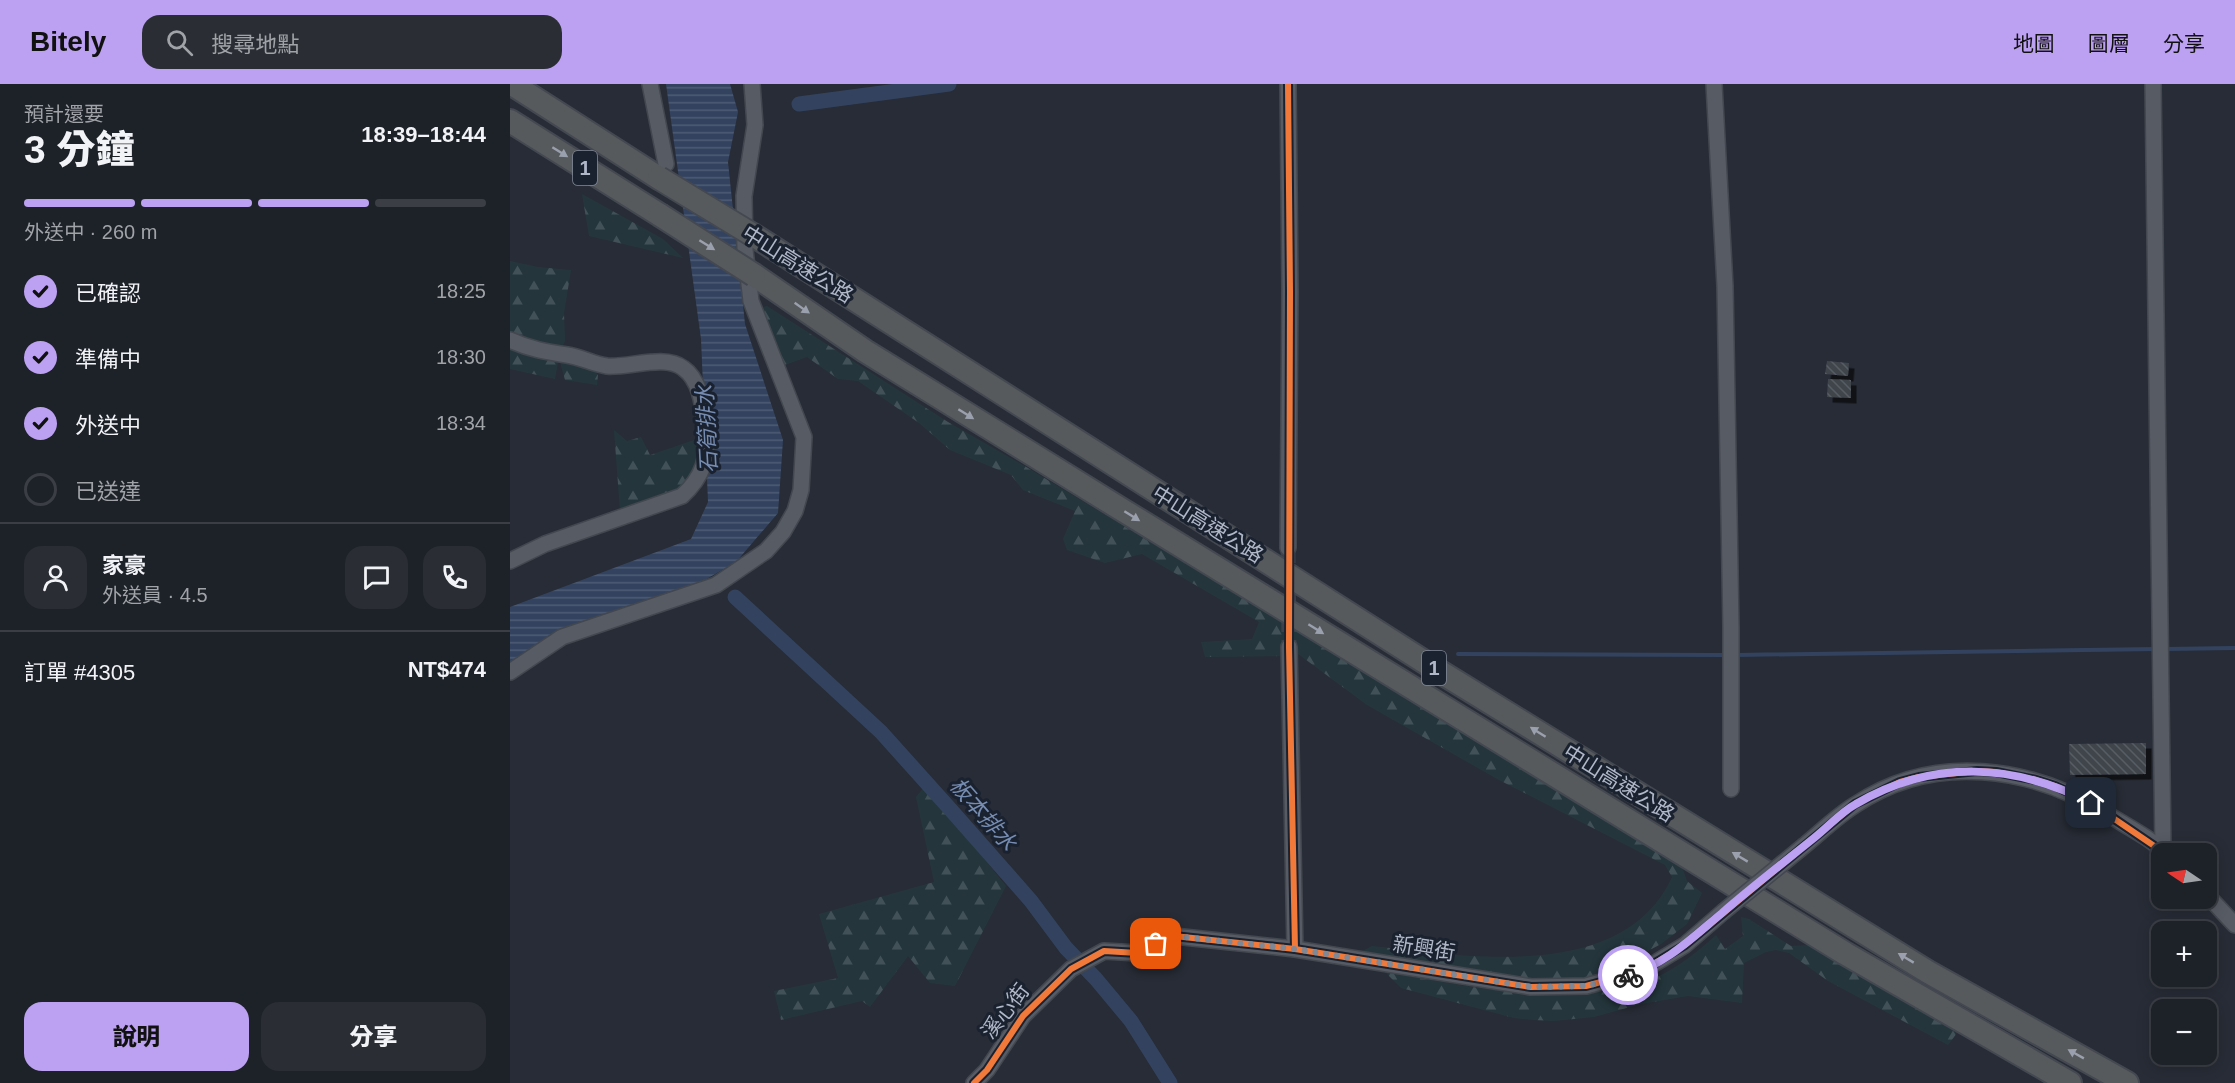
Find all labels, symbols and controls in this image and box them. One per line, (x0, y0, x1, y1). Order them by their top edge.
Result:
search box (142, 15, 562, 69)
text: Bitely (30, 26, 106, 57)
icon: search (163, 26, 196, 59)
text: 搜尋地點 (211, 32, 299, 57)
text: 地圖 (2013, 32, 2055, 55)
text: 圖層 (2088, 32, 2130, 55)
text: 分享 (2163, 32, 2205, 55)
text: 預計還要 (24, 103, 104, 125)
text: 18:39–18:44 (361, 122, 486, 147)
text: 3 分鐘 (24, 128, 135, 171)
one-way arrow (551, 146, 567, 158)
road number: 1 (573, 151, 597, 185)
text: 外送中 · 260 m (24, 221, 157, 243)
street label: 中山高速公路 (738, 221, 858, 307)
one-way arrow (699, 239, 715, 250)
icon: check (24, 275, 57, 308)
text: 18:25 (436, 280, 486, 302)
text: 已確認 (75, 281, 141, 306)
one-way arrow (793, 302, 809, 314)
icon: check (24, 341, 57, 374)
text: 18:30 (436, 346, 486, 368)
text: 準備中 (75, 347, 141, 372)
water label: 石筍排水 (692, 383, 722, 474)
icon: check (24, 407, 57, 440)
one-way arrow (958, 408, 974, 419)
text: 18:34 (436, 412, 486, 434)
text: 外送中 (75, 413, 141, 438)
text: 已送達 (75, 479, 141, 504)
street label: 中山高速公路 (1148, 481, 1268, 567)
one-way arrow (1124, 510, 1140, 521)
button: person (24, 546, 87, 609)
button: chat (345, 546, 408, 609)
button: phone (423, 546, 486, 609)
text: 家豪 (102, 553, 146, 578)
text: 外送員 · 4.5 (102, 584, 208, 606)
one-way arrow (1308, 623, 1324, 634)
road number: 1 (1422, 651, 1446, 685)
text: NT$474 (408, 657, 486, 682)
text: 訂單 #4305 (24, 660, 135, 685)
one-way arrow (1530, 727, 1546, 738)
street label: 中山高速公路 (1559, 740, 1679, 826)
water label: 板本排水 (945, 773, 1022, 856)
pin (2065, 777, 2116, 828)
icon: home (2074, 786, 2107, 819)
north arrow (2151, 843, 2217, 909)
map controls (2151, 843, 2217, 1065)
one-way arrow (1732, 851, 1748, 862)
pin (1130, 918, 1181, 969)
button: + (2151, 921, 2217, 987)
icon: bag (1139, 927, 1172, 960)
street label: 新興街 (1391, 932, 1457, 964)
courier (1598, 945, 1658, 1005)
one-way arrow (1898, 953, 1914, 964)
icon: bike (1612, 959, 1645, 992)
street label: 溪心街 (977, 979, 1033, 1043)
button: − (2151, 999, 2217, 1065)
button: 說明 (24, 1002, 249, 1071)
button: 分享 (261, 1002, 486, 1071)
one-way arrow (2067, 1050, 2084, 1060)

